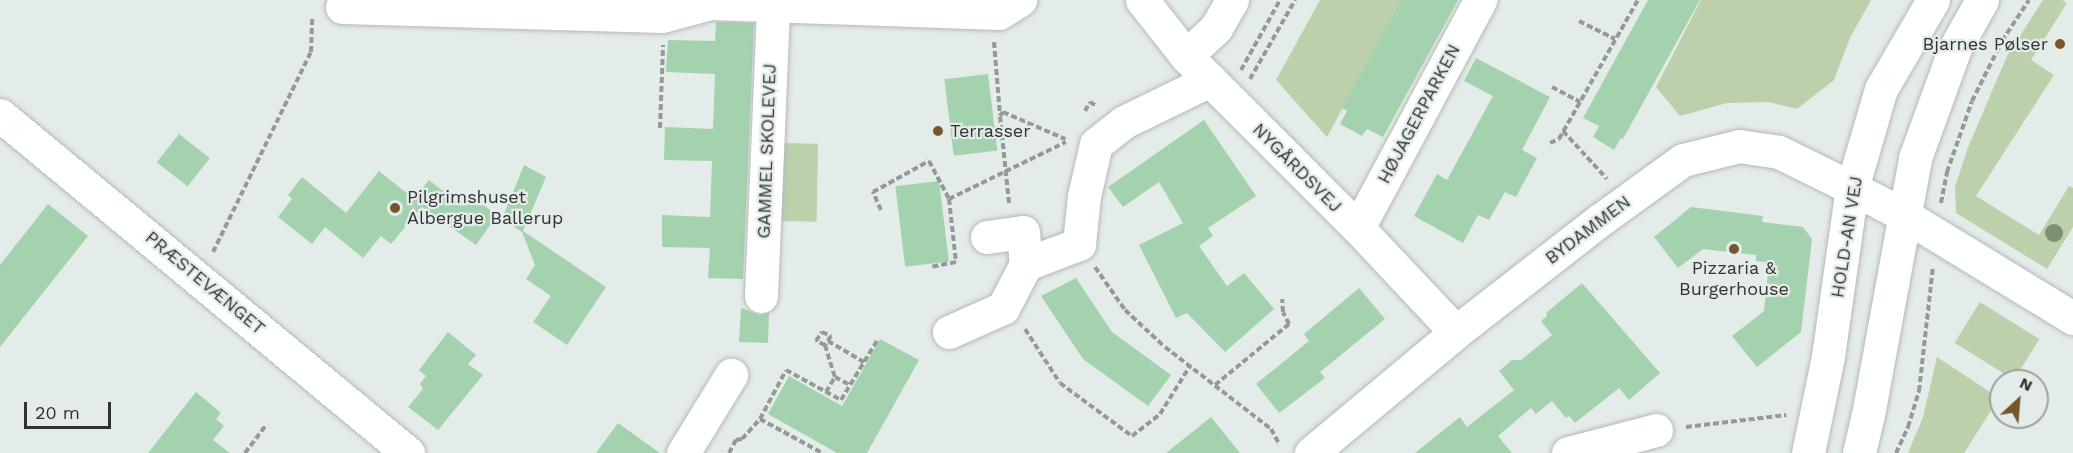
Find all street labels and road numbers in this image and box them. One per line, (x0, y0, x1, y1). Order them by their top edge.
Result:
street label: HØJAGERPARKEN (1373, 41, 1465, 187)
street label: GAMMEL SKOLEVEJ (753, 63, 781, 239)
street label: NYGÅRDSVEJ (1248, 119, 1346, 217)
street label: HOLD-AN VEJ (1827, 174, 1867, 300)
street label: BYDAMMEN (1541, 191, 1635, 269)
street label: PRÆSTEVÆNGET (141, 227, 269, 339)

